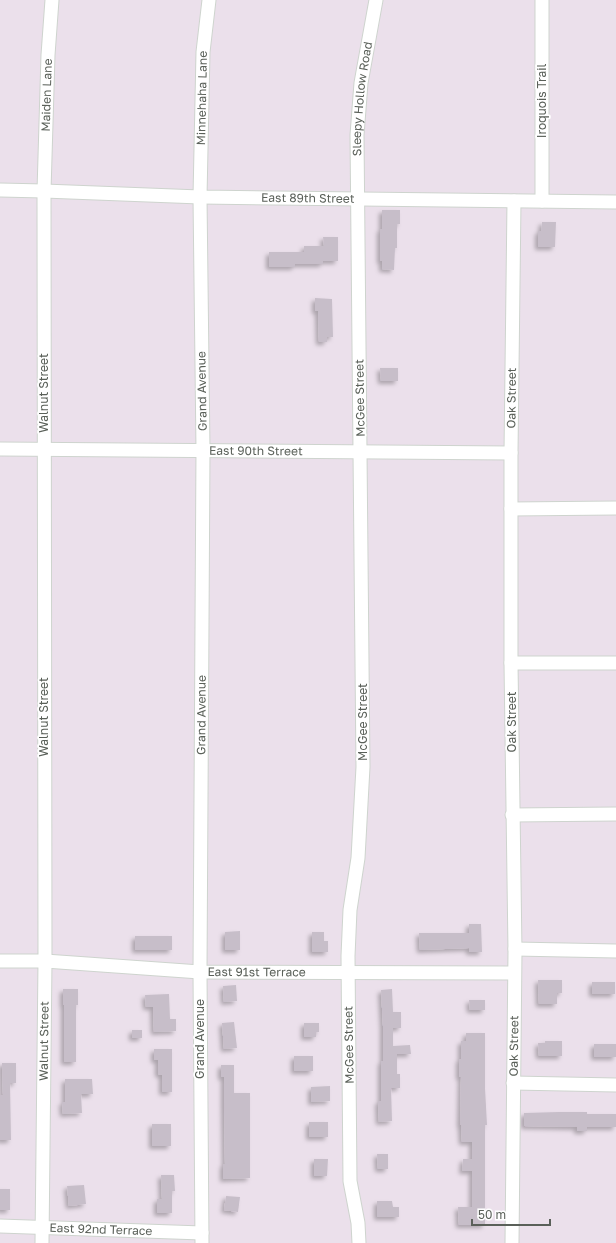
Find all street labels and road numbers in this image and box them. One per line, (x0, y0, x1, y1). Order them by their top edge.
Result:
street label: Sleepy Hollow Road (349, 40, 375, 156)
street label: Minnehaha Lane (193, 50, 210, 146)
street label: Maiden Lane (38, 58, 55, 132)
street label: Iroquois Trail (534, 63, 549, 138)
street label: East 89th Street (261, 190, 355, 206)
street label: Grand Avenue (193, 351, 210, 431)
street label: Walnut Street (36, 353, 51, 433)
street label: McGee Street (351, 359, 368, 437)
street label: Oak Street (503, 367, 519, 429)
street label: East 90th Street (209, 443, 303, 458)
street label: Grand Avenue (193, 675, 209, 755)
street label: Walnut Street (36, 677, 51, 757)
street label: McGee Street (355, 683, 370, 761)
street label: Oak Street (504, 691, 519, 752)
street label: East 91st Terrace (207, 964, 306, 979)
street label: Grand Avenue (192, 999, 207, 1079)
street label: Walnut Street (36, 1001, 52, 1081)
street label: McGee Street (340, 1006, 357, 1084)
street label: Oak Street (506, 1015, 521, 1077)
street label: East 92nd Terrace (49, 1220, 153, 1238)

